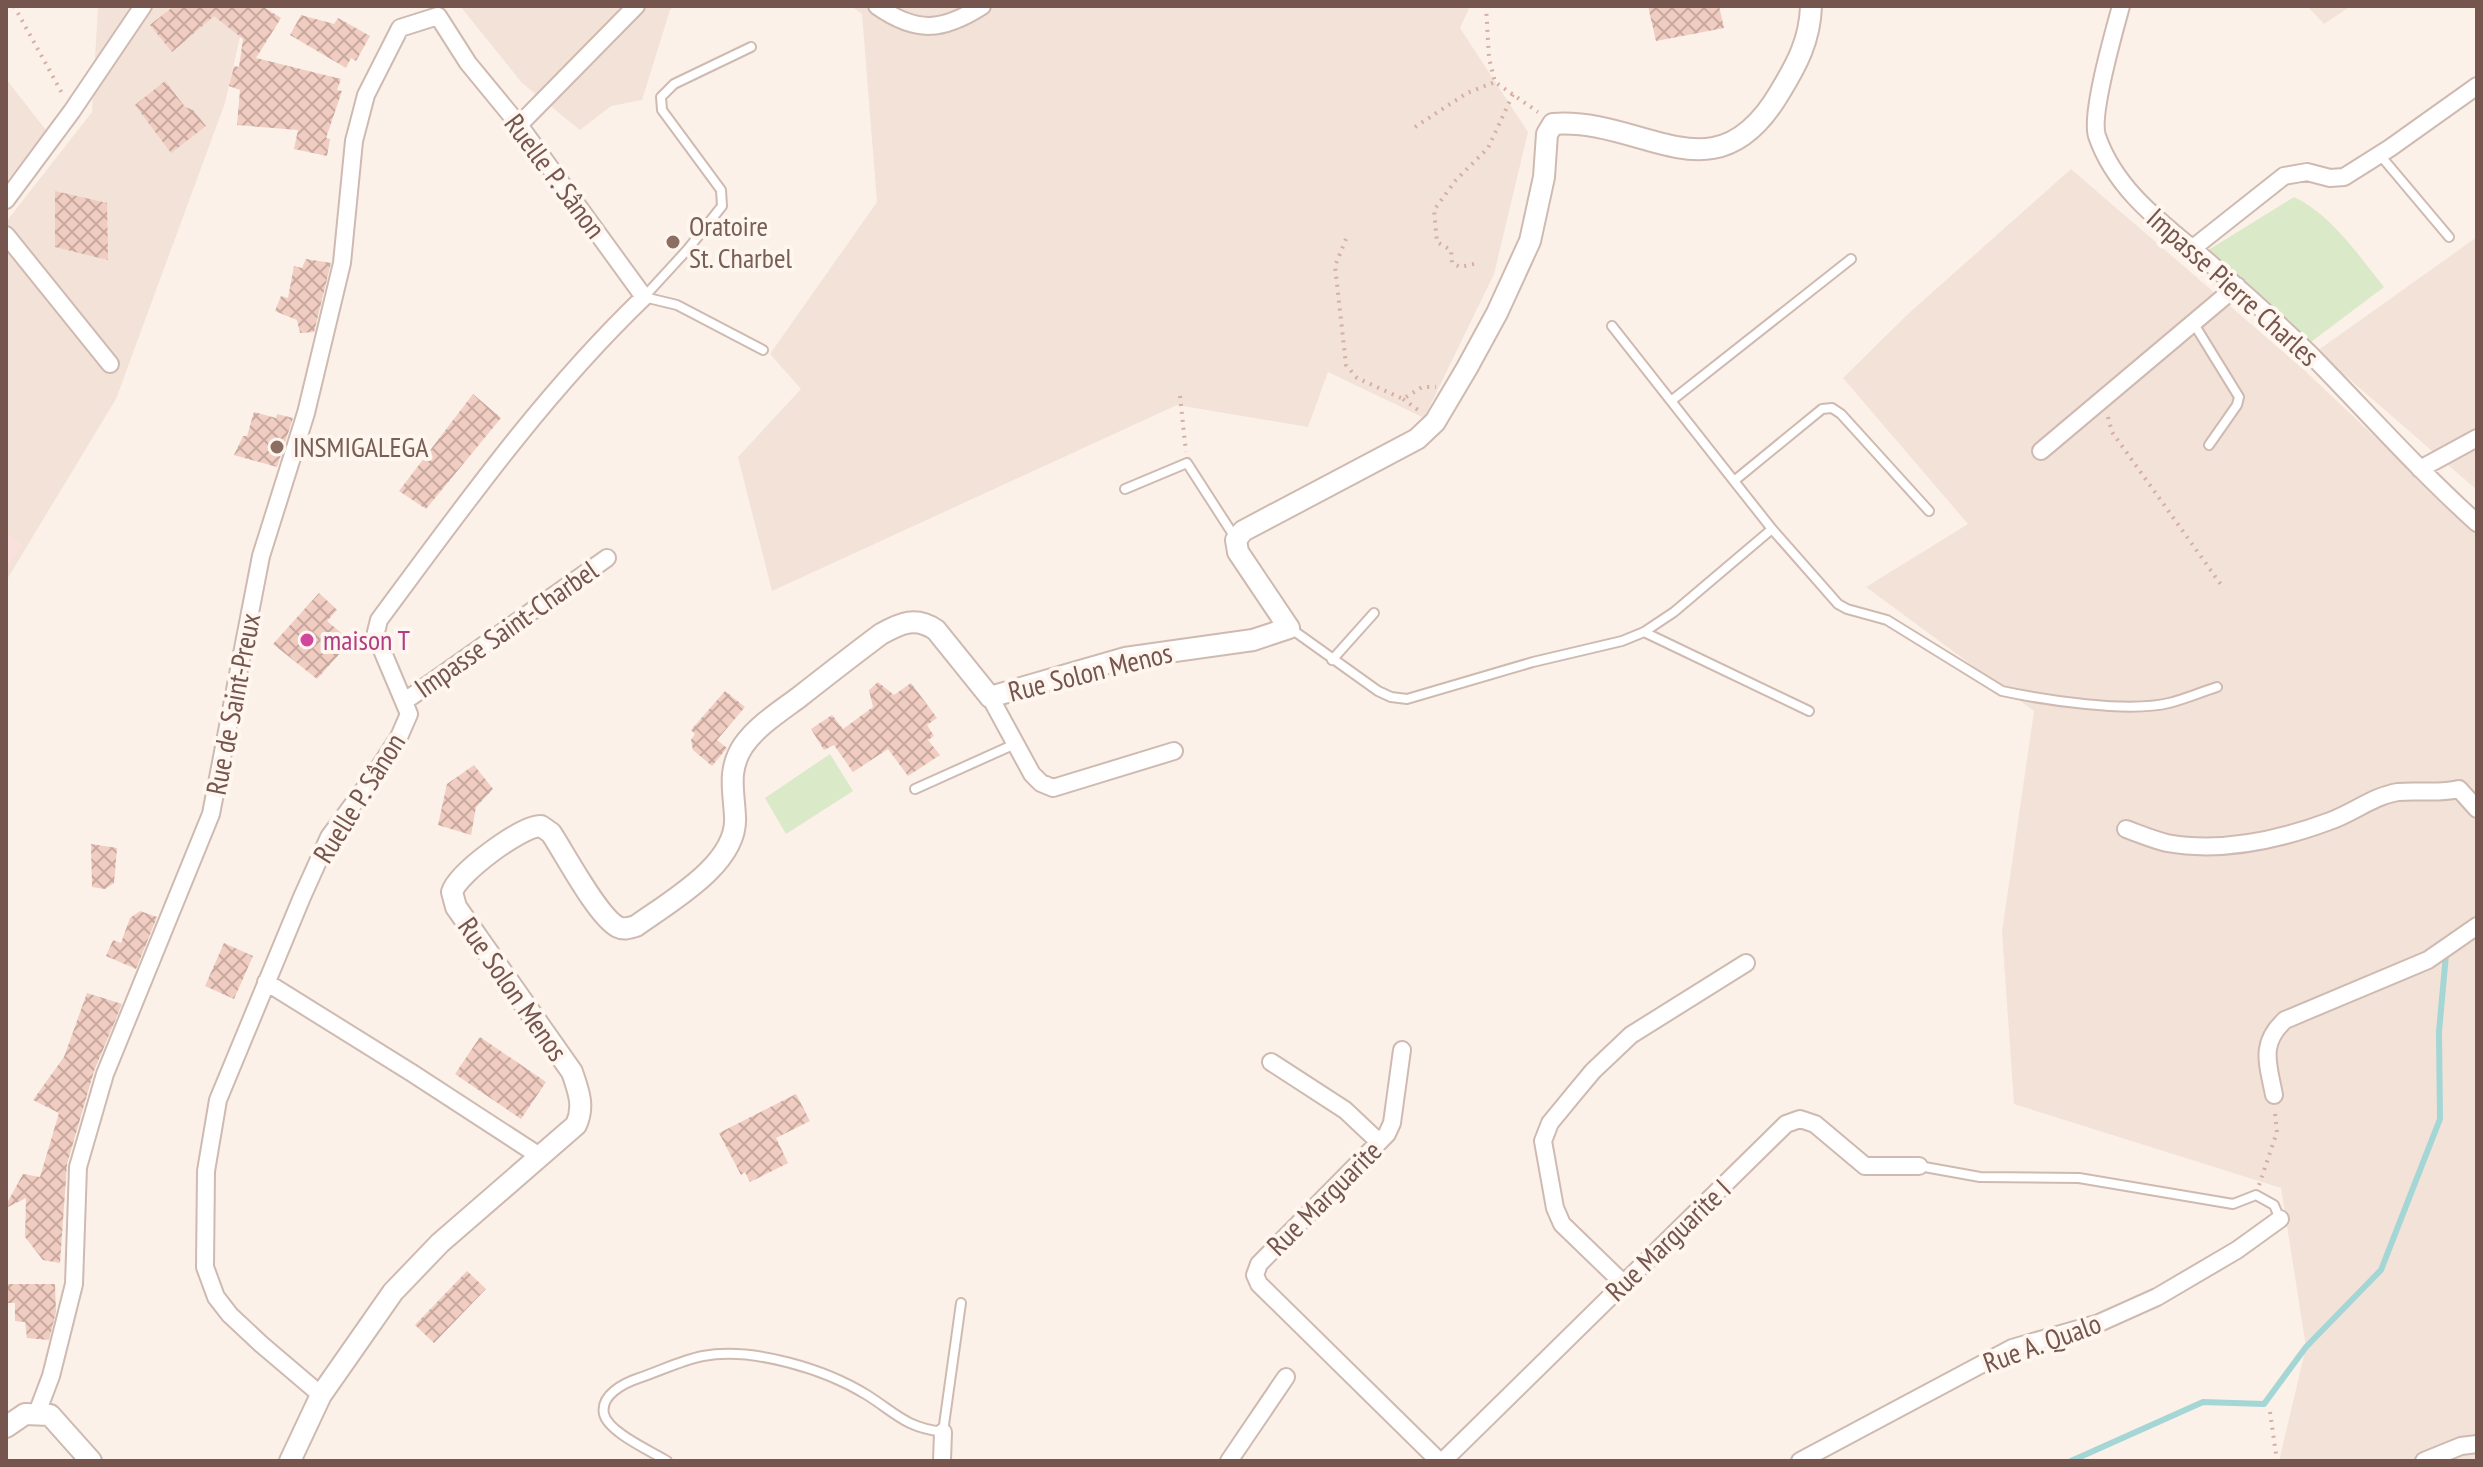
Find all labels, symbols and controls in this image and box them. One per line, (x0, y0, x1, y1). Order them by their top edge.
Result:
street label: Ruelle P. Sânon (497, 106, 614, 245)
street label: Impasse Pierre Charles (2139, 200, 2327, 374)
place label: Oratoire St. Charbel (689, 207, 792, 276)
marker: Oratoire St. Charbel (664, 233, 682, 251)
place label: INSMIGALEGA (293, 428, 429, 465)
marker: INSMIGALEGA (268, 438, 286, 456)
street label: Impasse Saint-Charbel (407, 551, 605, 706)
street label: Rue de Saint-Preux (197, 610, 268, 798)
place label: maison T (323, 621, 411, 658)
marker: maison T (298, 631, 316, 649)
street label: Rue Solon Menos (1004, 633, 1176, 710)
street label: Ruelle P. Sânon (304, 726, 413, 870)
street label: Rue Solon Menos (450, 910, 577, 1068)
street label: Rue Marguarite (1258, 1132, 1389, 1263)
street label: Rue Marguarite I (1597, 1171, 1738, 1309)
street label: Rue A. Qualo (1978, 1304, 2106, 1381)

